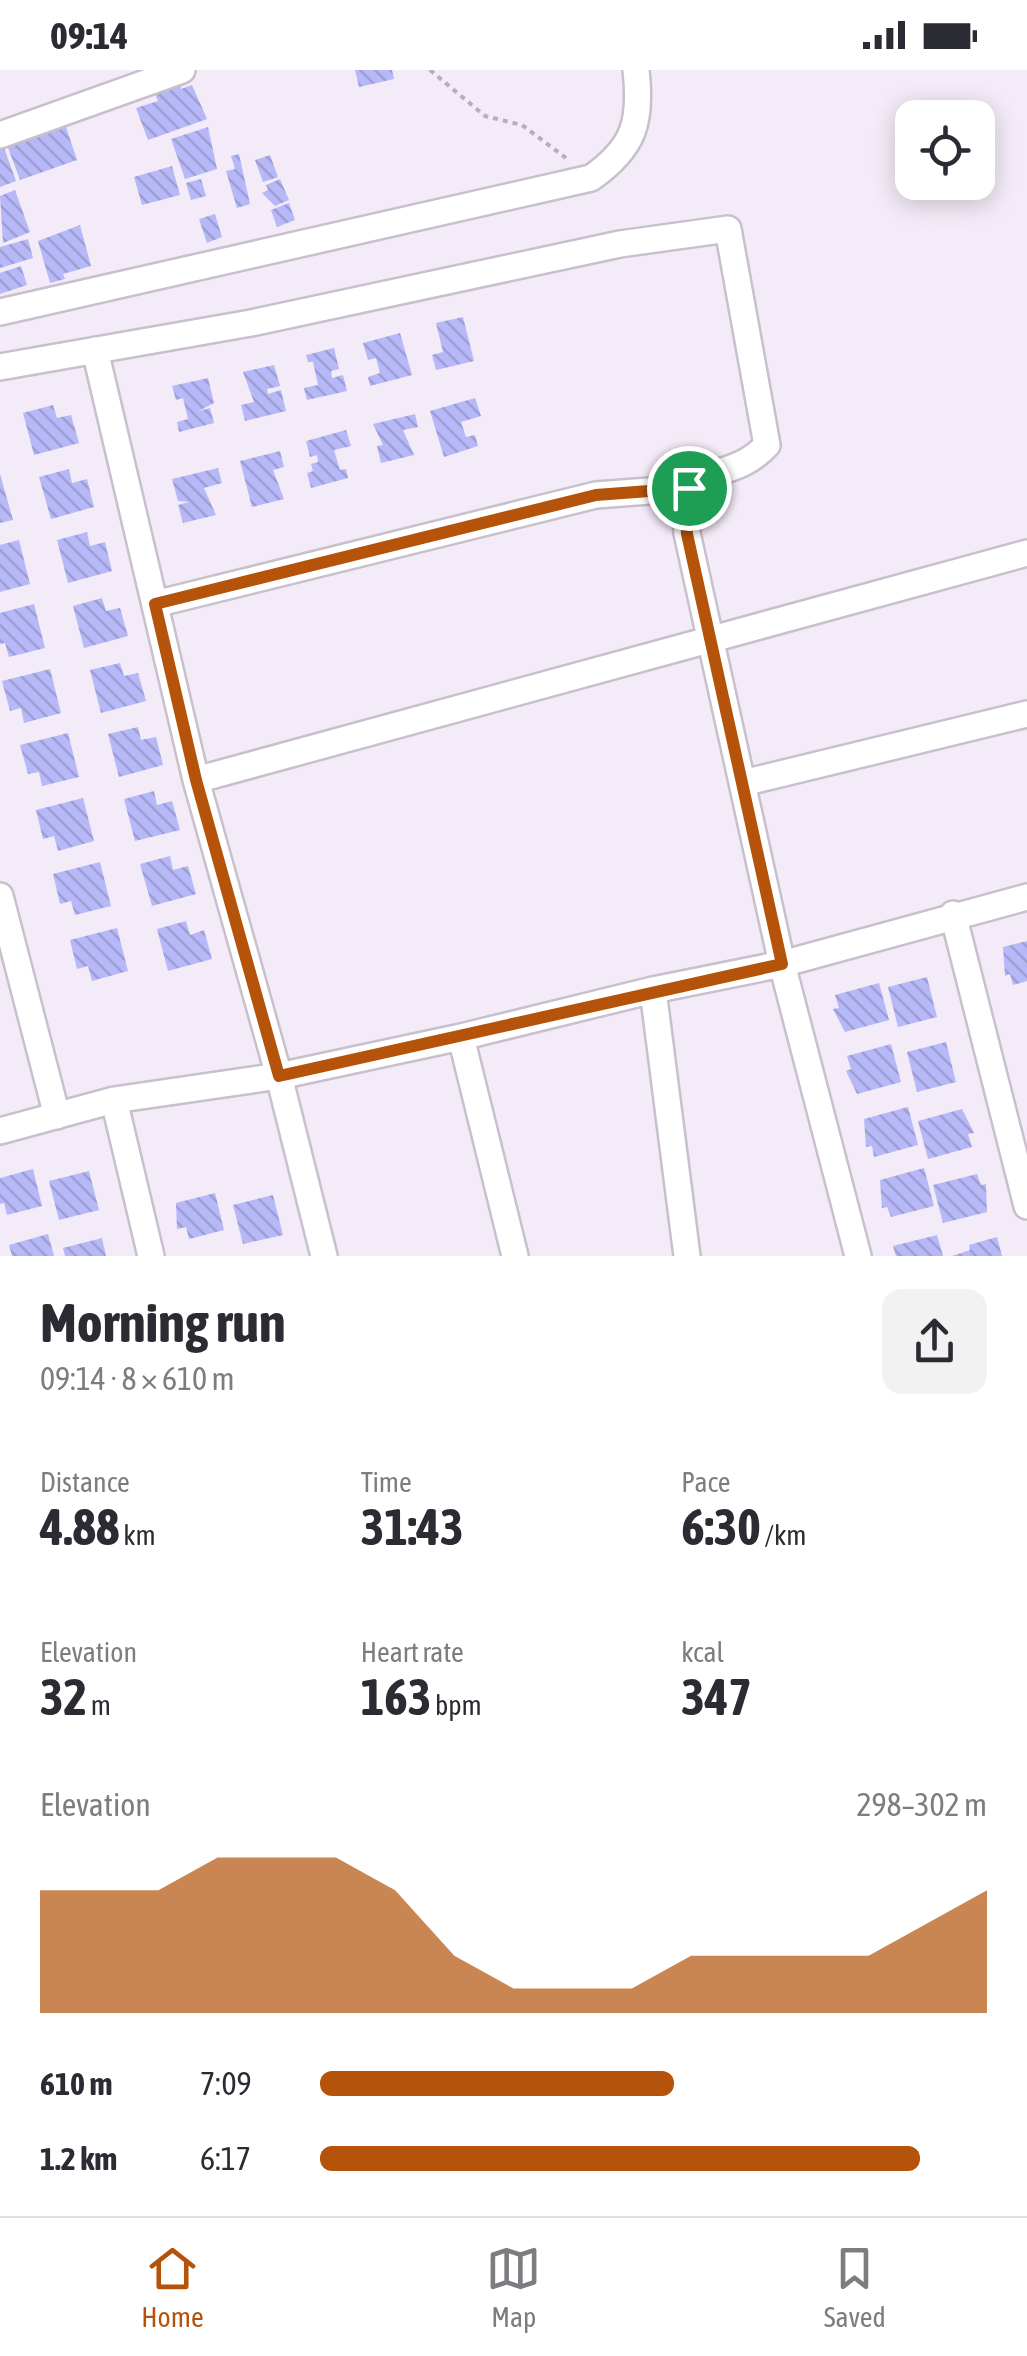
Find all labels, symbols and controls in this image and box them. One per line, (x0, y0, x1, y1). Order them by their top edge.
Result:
text: 09:14 (50, 14, 128, 57)
map controls (895, 100, 995, 200)
button: locate (895, 100, 995, 200)
pin (647, 446, 732, 531)
icon: arrive (662, 461, 717, 516)
button: share (882, 1289, 987, 1394)
text: Morning run (40, 1291, 286, 1354)
text: 09:14 · 8 × 610 m (40, 1360, 234, 1397)
text: Distance (40, 1466, 130, 1498)
text: Time (361, 1466, 412, 1498)
text: Pace (681, 1466, 731, 1498)
text: 4.88 (40, 1498, 119, 1556)
text: 31:43 (361, 1498, 464, 1556)
text: 6:30 (681, 1498, 761, 1556)
text: km (119, 1519, 156, 1551)
text: /km (761, 1519, 807, 1551)
text: Elevation (40, 1636, 137, 1668)
text: Heart rate (361, 1636, 464, 1668)
text: kcal (681, 1636, 724, 1668)
text: 32 (40, 1668, 87, 1726)
text: 163 (361, 1668, 431, 1726)
text: 347 (681, 1668, 752, 1726)
text: m (87, 1689, 111, 1721)
text: bpm (431, 1689, 482, 1721)
text: Elevation (40, 1786, 151, 1823)
text: 298–302 m (857, 1786, 987, 1823)
text: 610 m (40, 2065, 113, 2102)
text: 7:09 (200, 2065, 251, 2102)
text: 1.2 km (40, 2140, 117, 2177)
text: 6:17 (200, 2140, 251, 2177)
tab: Home (141, 2241, 204, 2333)
tab: Map (486, 2241, 541, 2333)
tab: Saved (824, 2241, 886, 2333)

